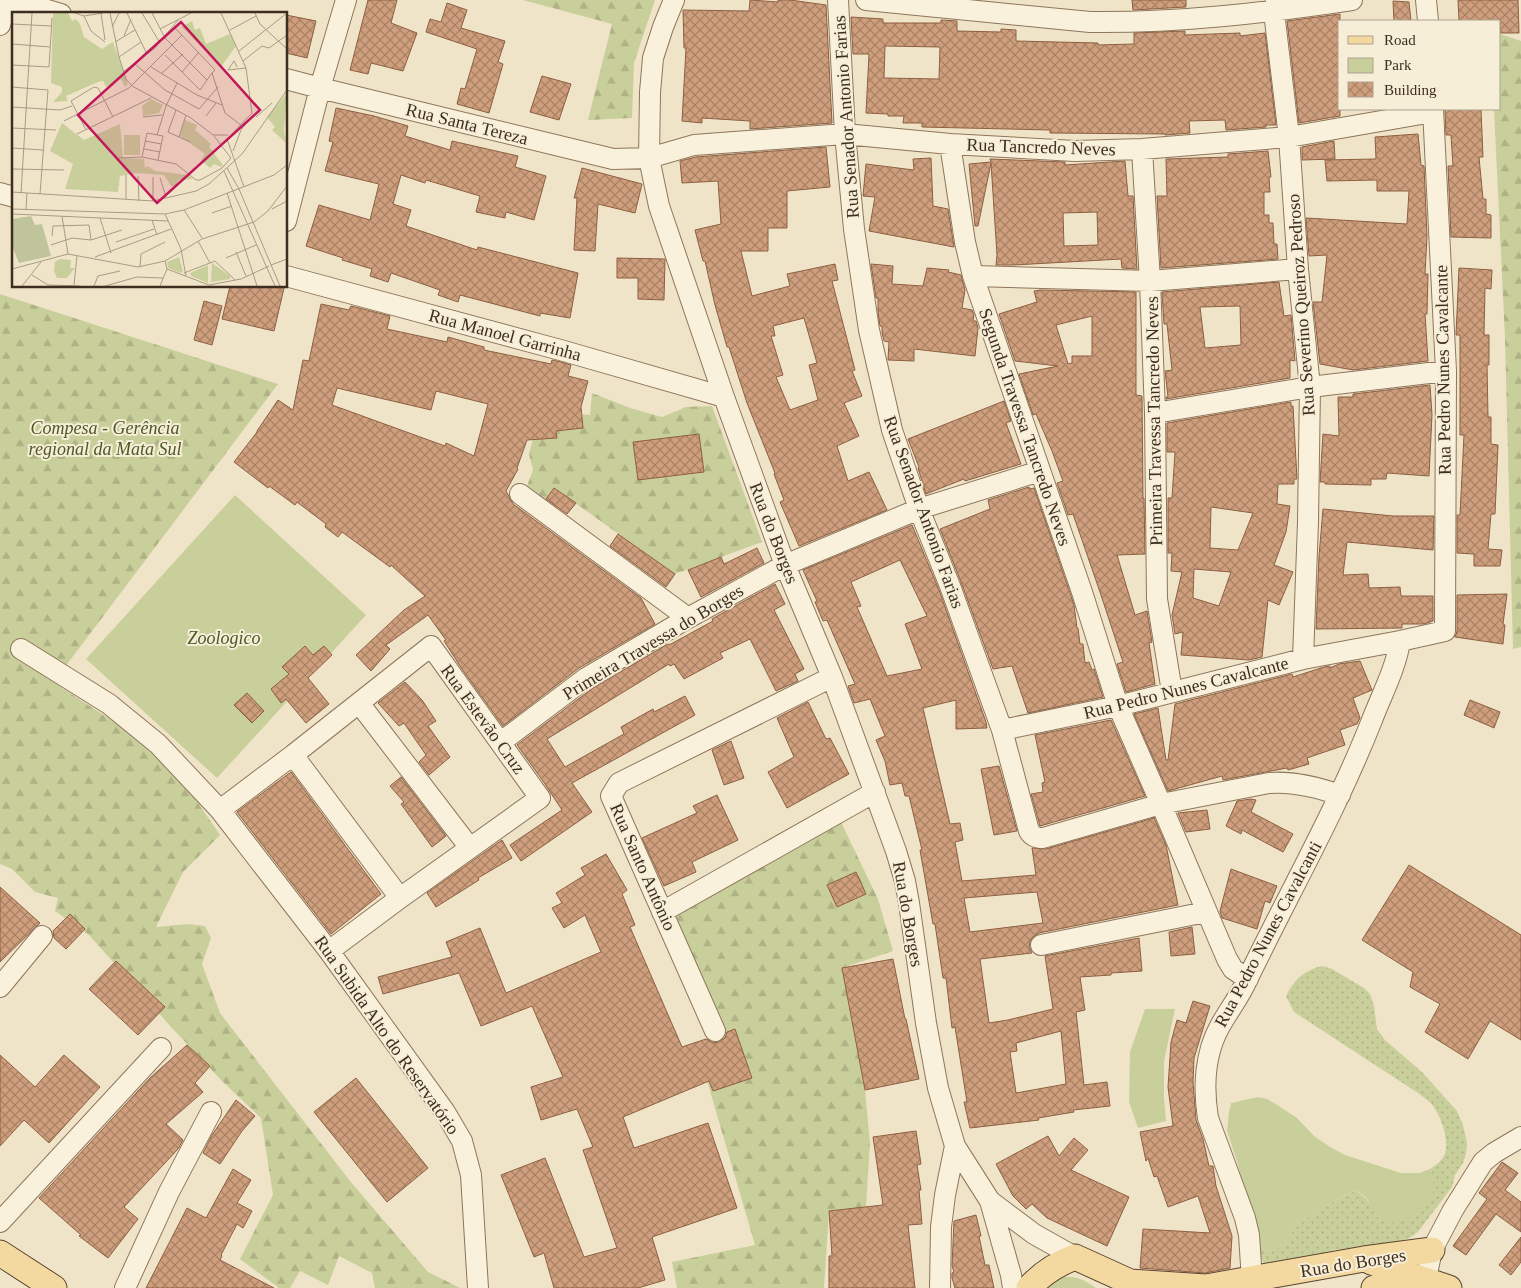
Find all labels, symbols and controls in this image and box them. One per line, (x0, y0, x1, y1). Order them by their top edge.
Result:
inset map (12, 12, 288, 288)
street label: Rua Senador Antonio Farias (829, 15, 863, 219)
legend (1338, 20, 1501, 110)
text: Road (1384, 32, 1416, 48)
text: Park (1384, 57, 1412, 73)
text: Building (1384, 82, 1437, 98)
street label: Rua Santa Tereza (404, 99, 530, 149)
street label: Rua Tancredo Neves (966, 134, 1116, 160)
street label: Rua Severino Queiroz Pedroso (1283, 193, 1319, 417)
street label: Rua Pedro Nunes Cavalcante (1431, 265, 1455, 475)
street label: Primeira Travessa Tancredo Neves (1142, 296, 1166, 546)
street label: Rua Manoel Garrinha (427, 305, 583, 365)
street label: Segunda Travessa Tancredo Neves (975, 306, 1075, 548)
street label: Rua Senador Antonio Farias (880, 413, 968, 611)
park label: Compesa - Gerência regional da Mata Sul (29, 418, 181, 459)
street label: Rua do Borges (746, 480, 802, 586)
street label: Primeira Travessa do Borges (559, 580, 747, 704)
park label: Zoologico (187, 628, 261, 648)
street label: Rua Pedro Nunes Cavalcante (1081, 653, 1291, 723)
street label: Rua Estevão Cruz (437, 661, 529, 777)
street label: Rua Santo Antônio (606, 800, 680, 934)
street label: Rua Pedro Nunes Cavalcanti (1210, 838, 1326, 1030)
street label: Rua do Borges (889, 860, 927, 968)
street label: Rua Subida Alto do Reservatório (311, 932, 463, 1138)
street label: Rua do Borges (1299, 1245, 1407, 1281)

